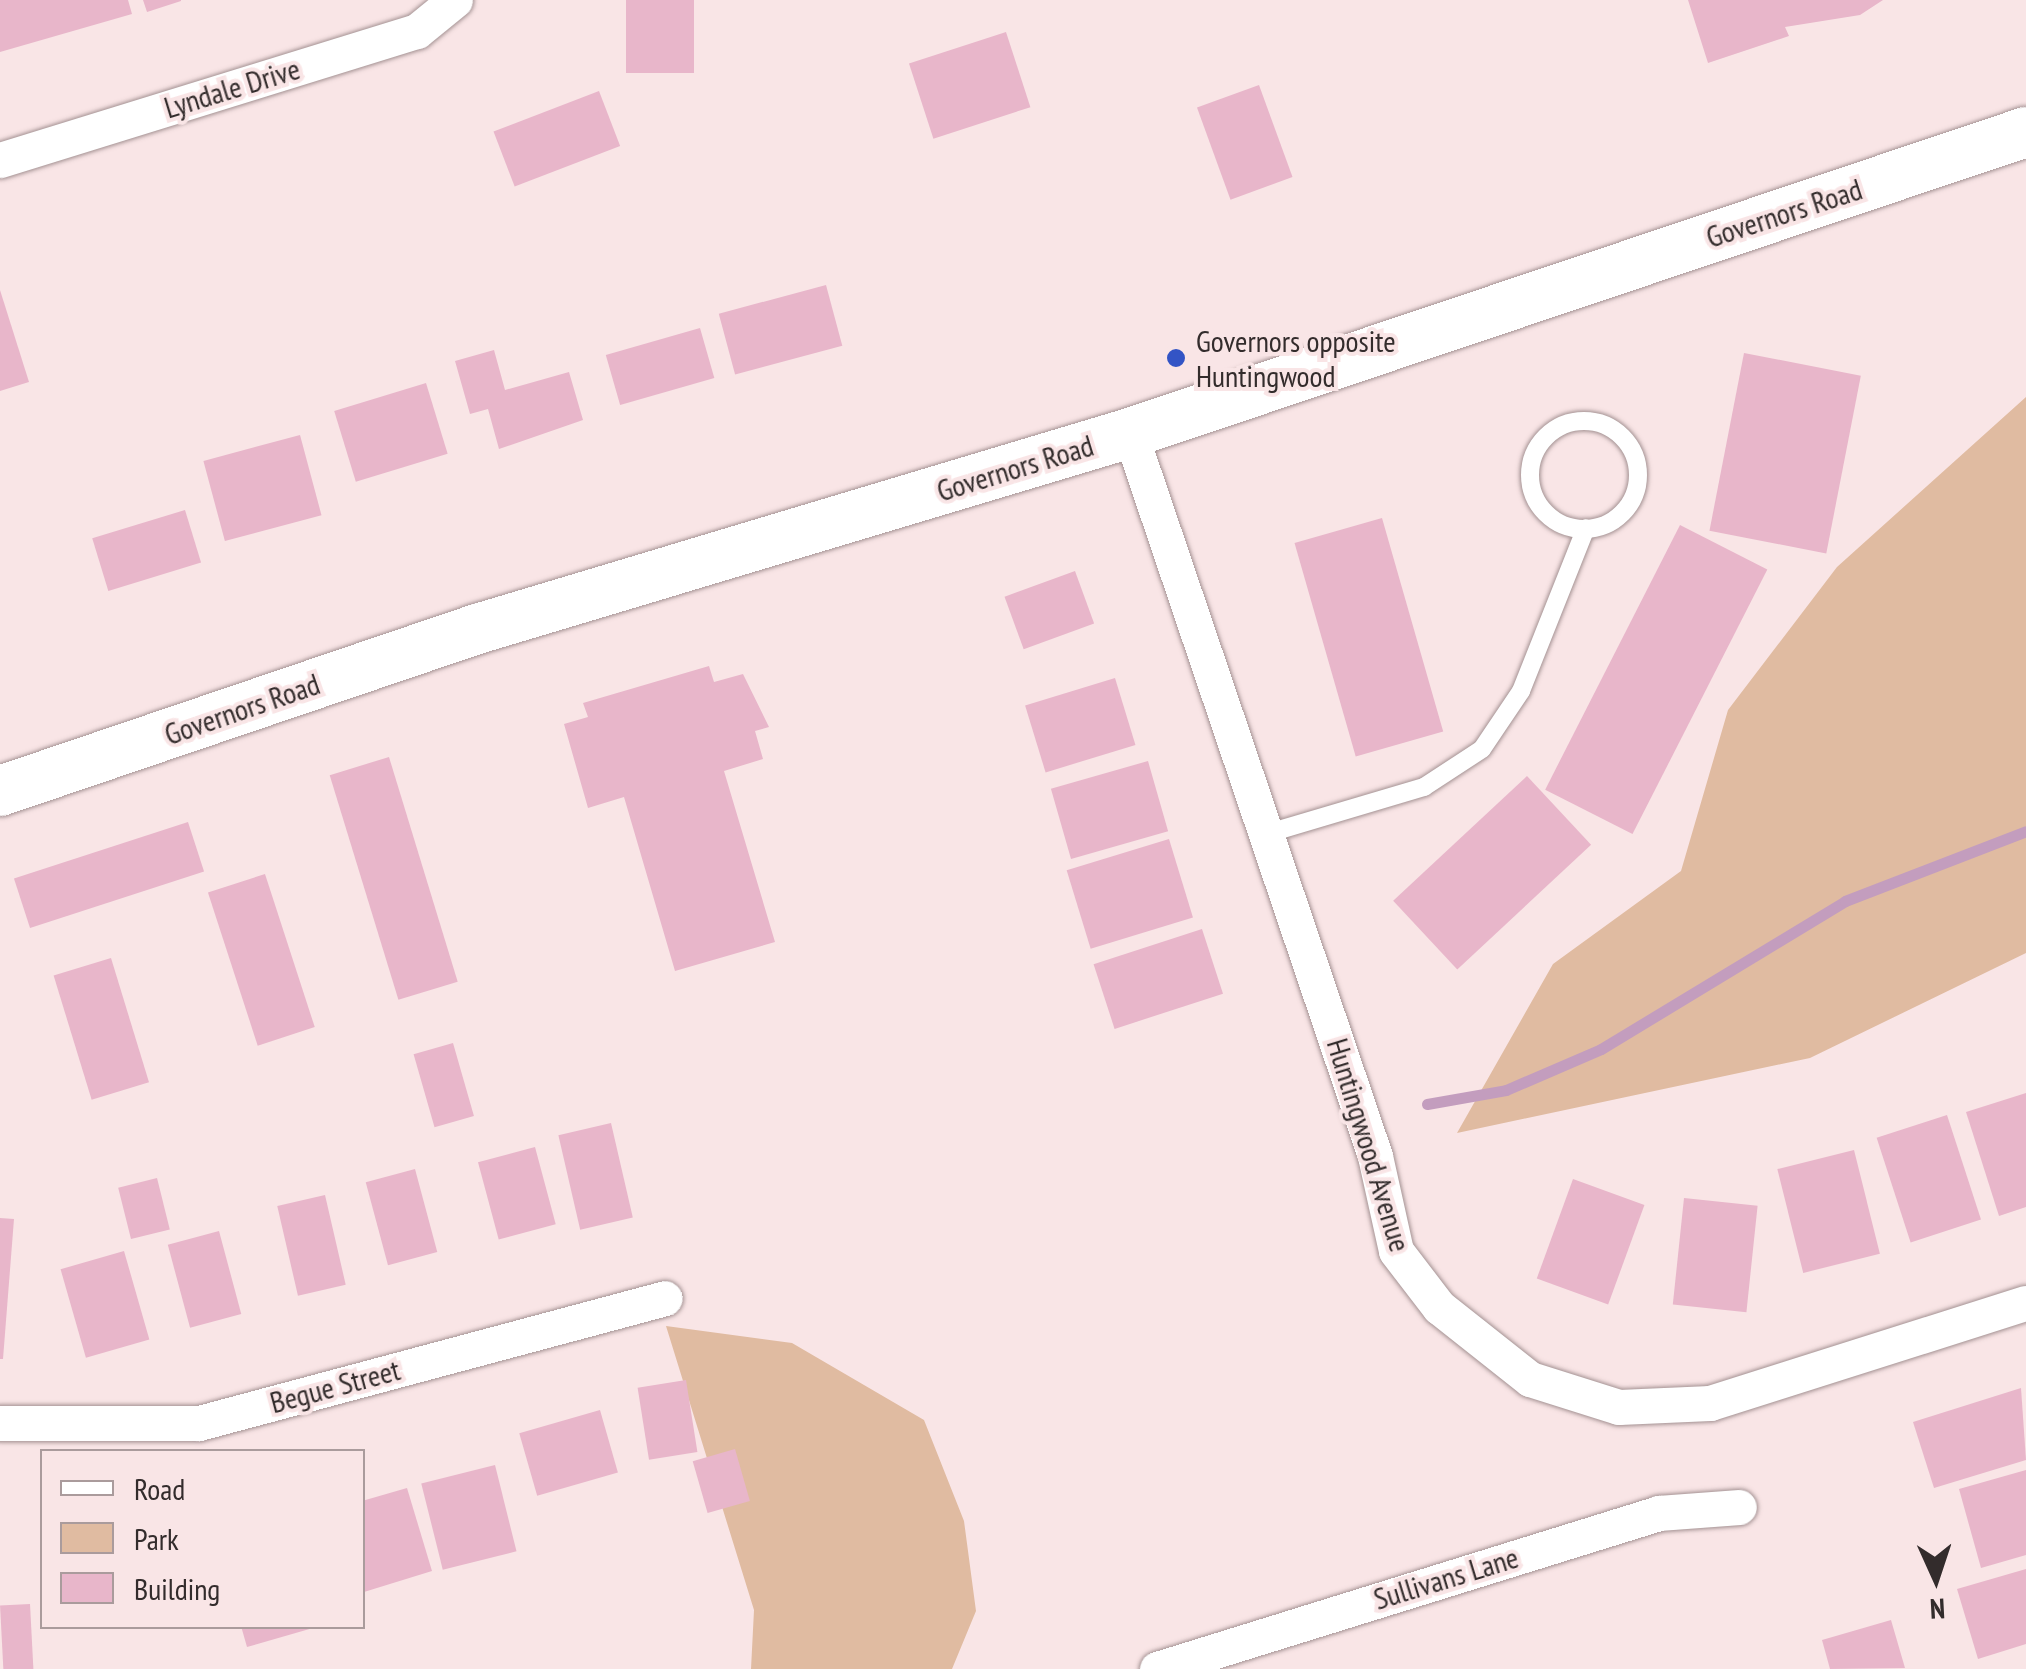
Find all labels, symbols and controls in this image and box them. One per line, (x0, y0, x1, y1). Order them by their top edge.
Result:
street label: Lyndale Drive (160, 50, 304, 126)
street label: Governors Road (1702, 171, 1866, 255)
place label: Governors opposite Huntingwood (1196, 323, 1396, 394)
marker: Governors opposite Huntingwood (1165, 347, 1187, 369)
street label: Governors Road (932, 427, 1098, 509)
street label: Governors Road (160, 666, 324, 752)
street label: Huntingwood Avenue (1319, 1034, 1419, 1256)
street label: Begue Street (266, 1351, 404, 1421)
legend (40, 1449, 365, 1629)
text: Road (134, 1469, 185, 1508)
text: Park (134, 1519, 179, 1558)
north arrow (1886, 1529, 1986, 1629)
street label: Sullivans Lane (1369, 1539, 1523, 1617)
text: Building (134, 1569, 220, 1608)
text: N (1929, 1591, 1946, 1628)

